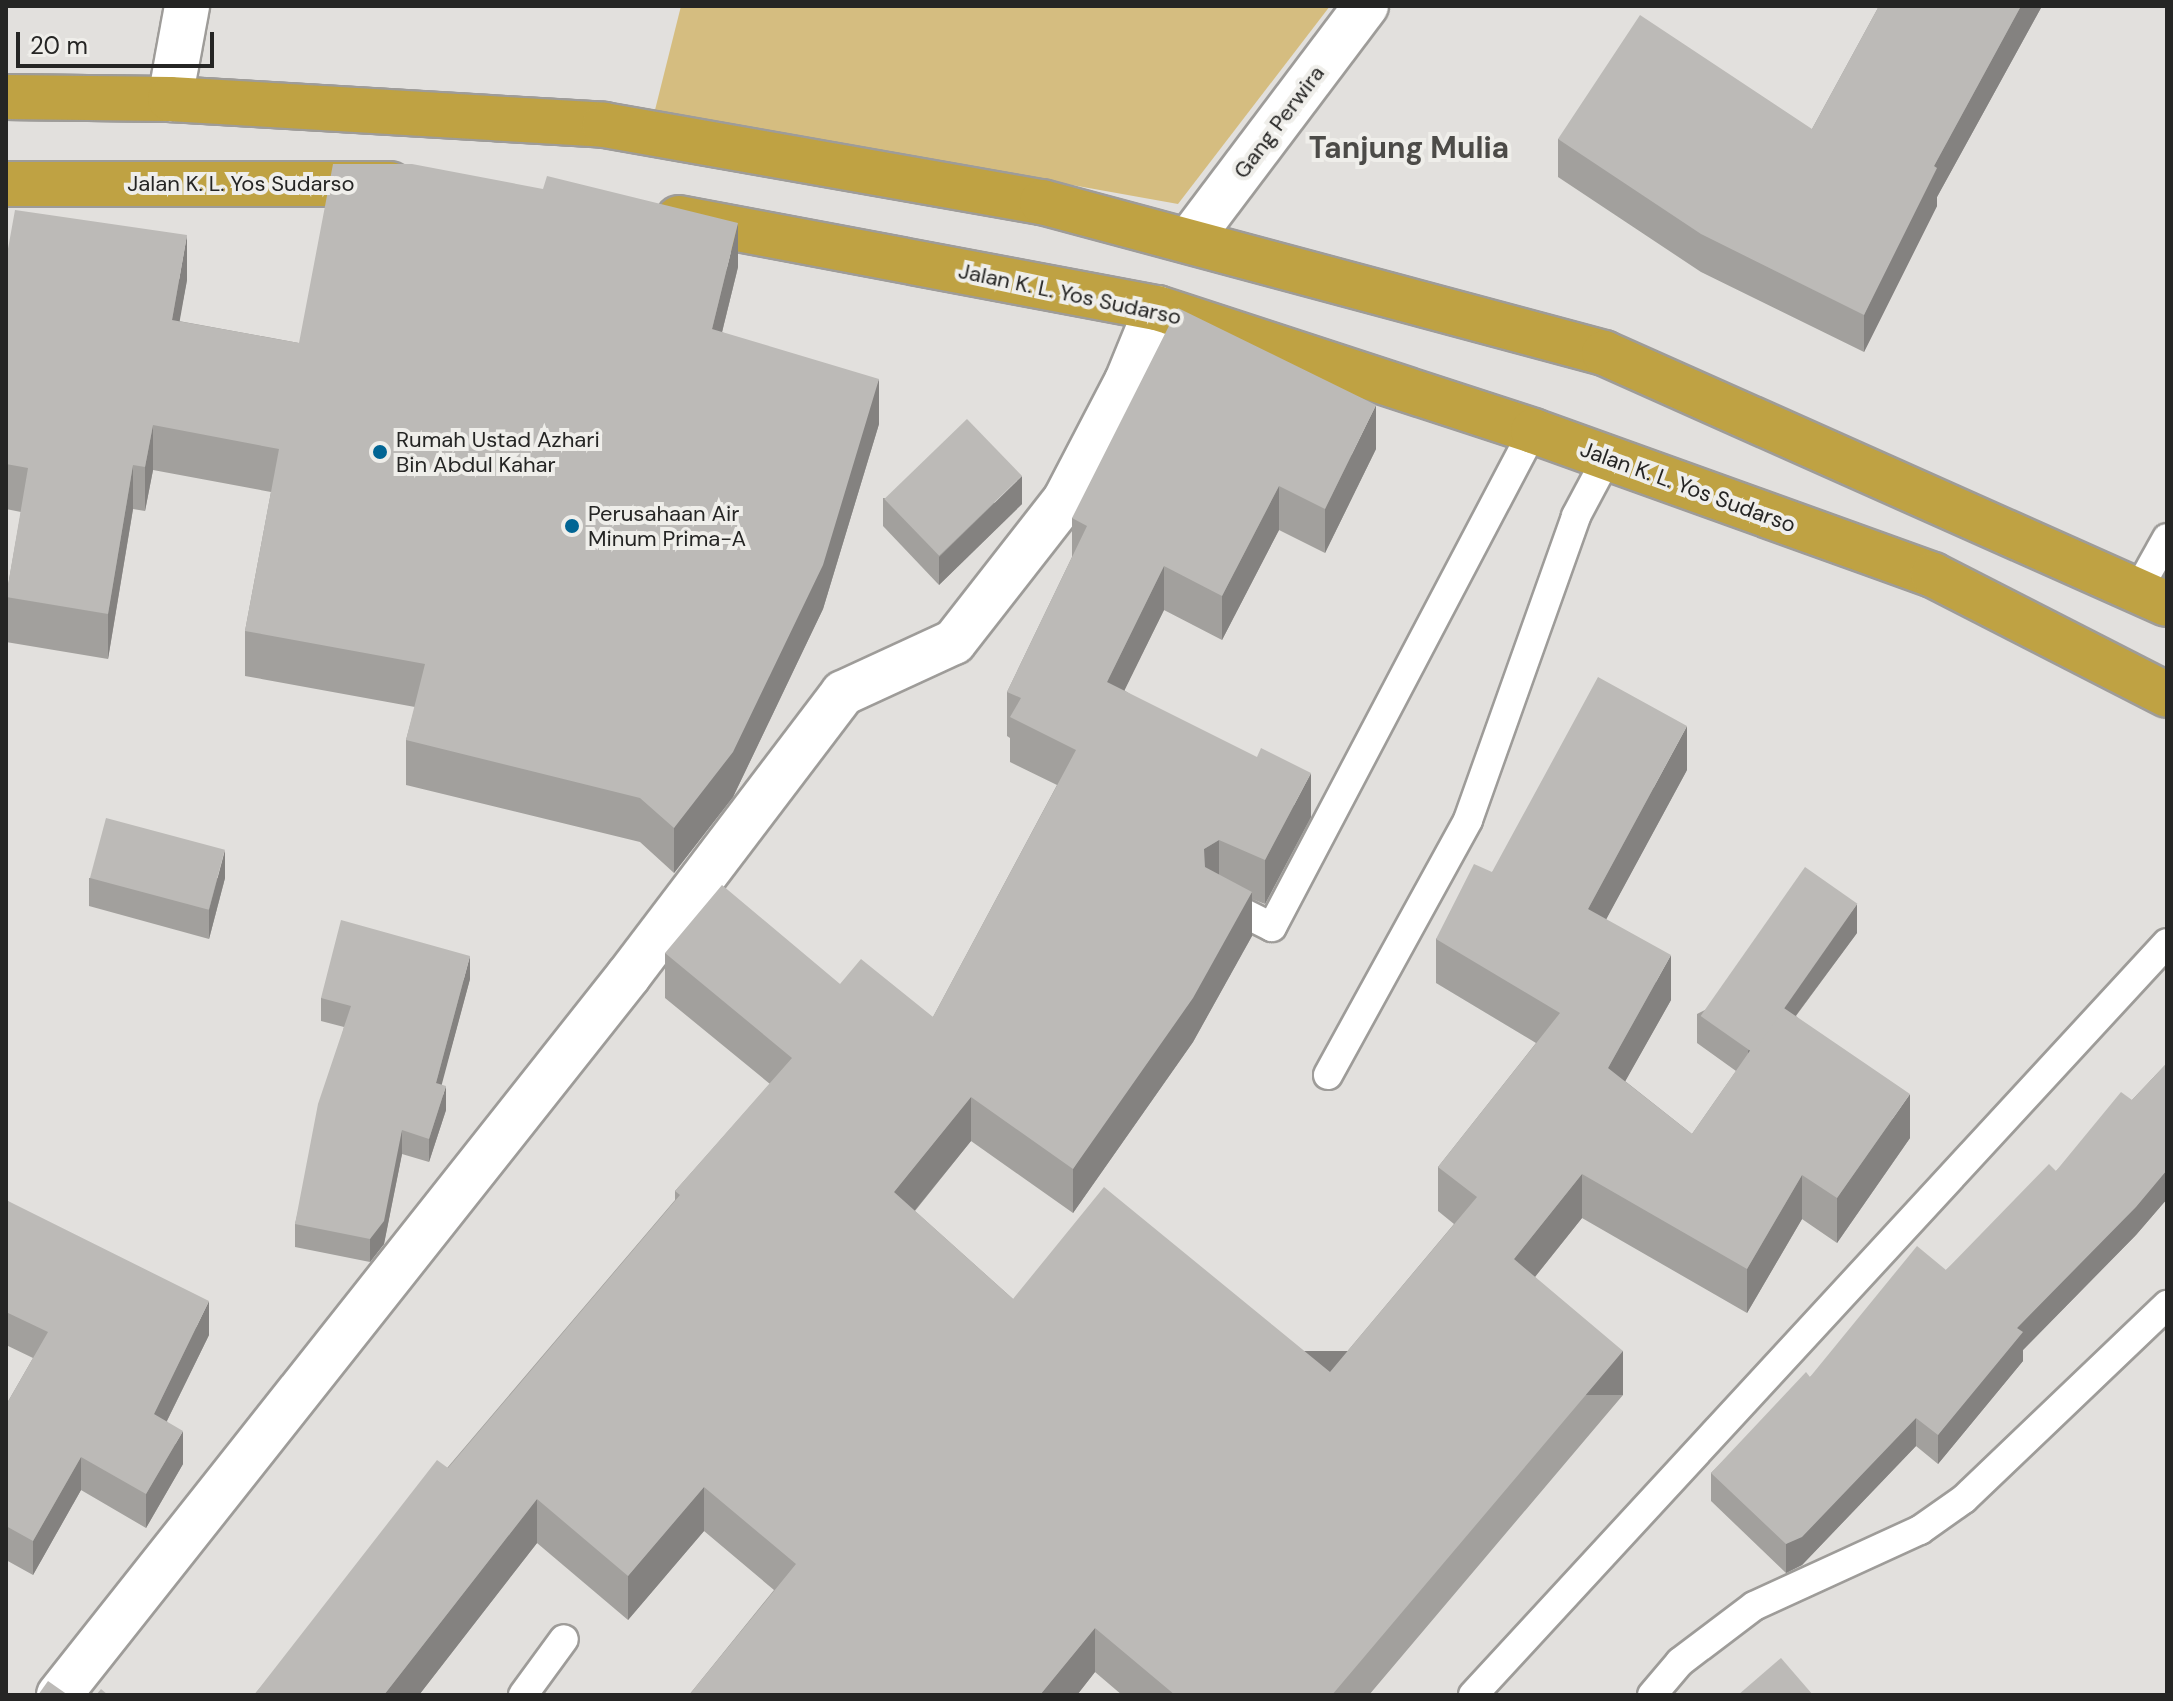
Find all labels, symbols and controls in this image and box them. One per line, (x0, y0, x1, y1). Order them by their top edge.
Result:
scale bar (20, 16, 218, 66)
text: 20 m (30, 30, 88, 61)
street label: Gang Perwira (1228, 60, 1330, 184)
district label: Tanjung Mulia (1309, 130, 1509, 166)
street label: Jalan K. L. Yos Sudarso (127, 171, 355, 197)
street label: Jalan K. L. Yos Sudarso (956, 257, 1184, 331)
place label: Rumah Ustad Azhari Bin Abdul Kahar (396, 426, 600, 478)
street label: Jalan K. L. Yos Sudarso (1577, 436, 1799, 538)
marker: Rumah Ustad Azhari Bin Abdul Kahar (371, 443, 389, 461)
place label: Perusahaan Air Minum Prima-A (588, 500, 746, 552)
marker: Perusahaan Air Minum Prima-A (563, 517, 581, 535)

